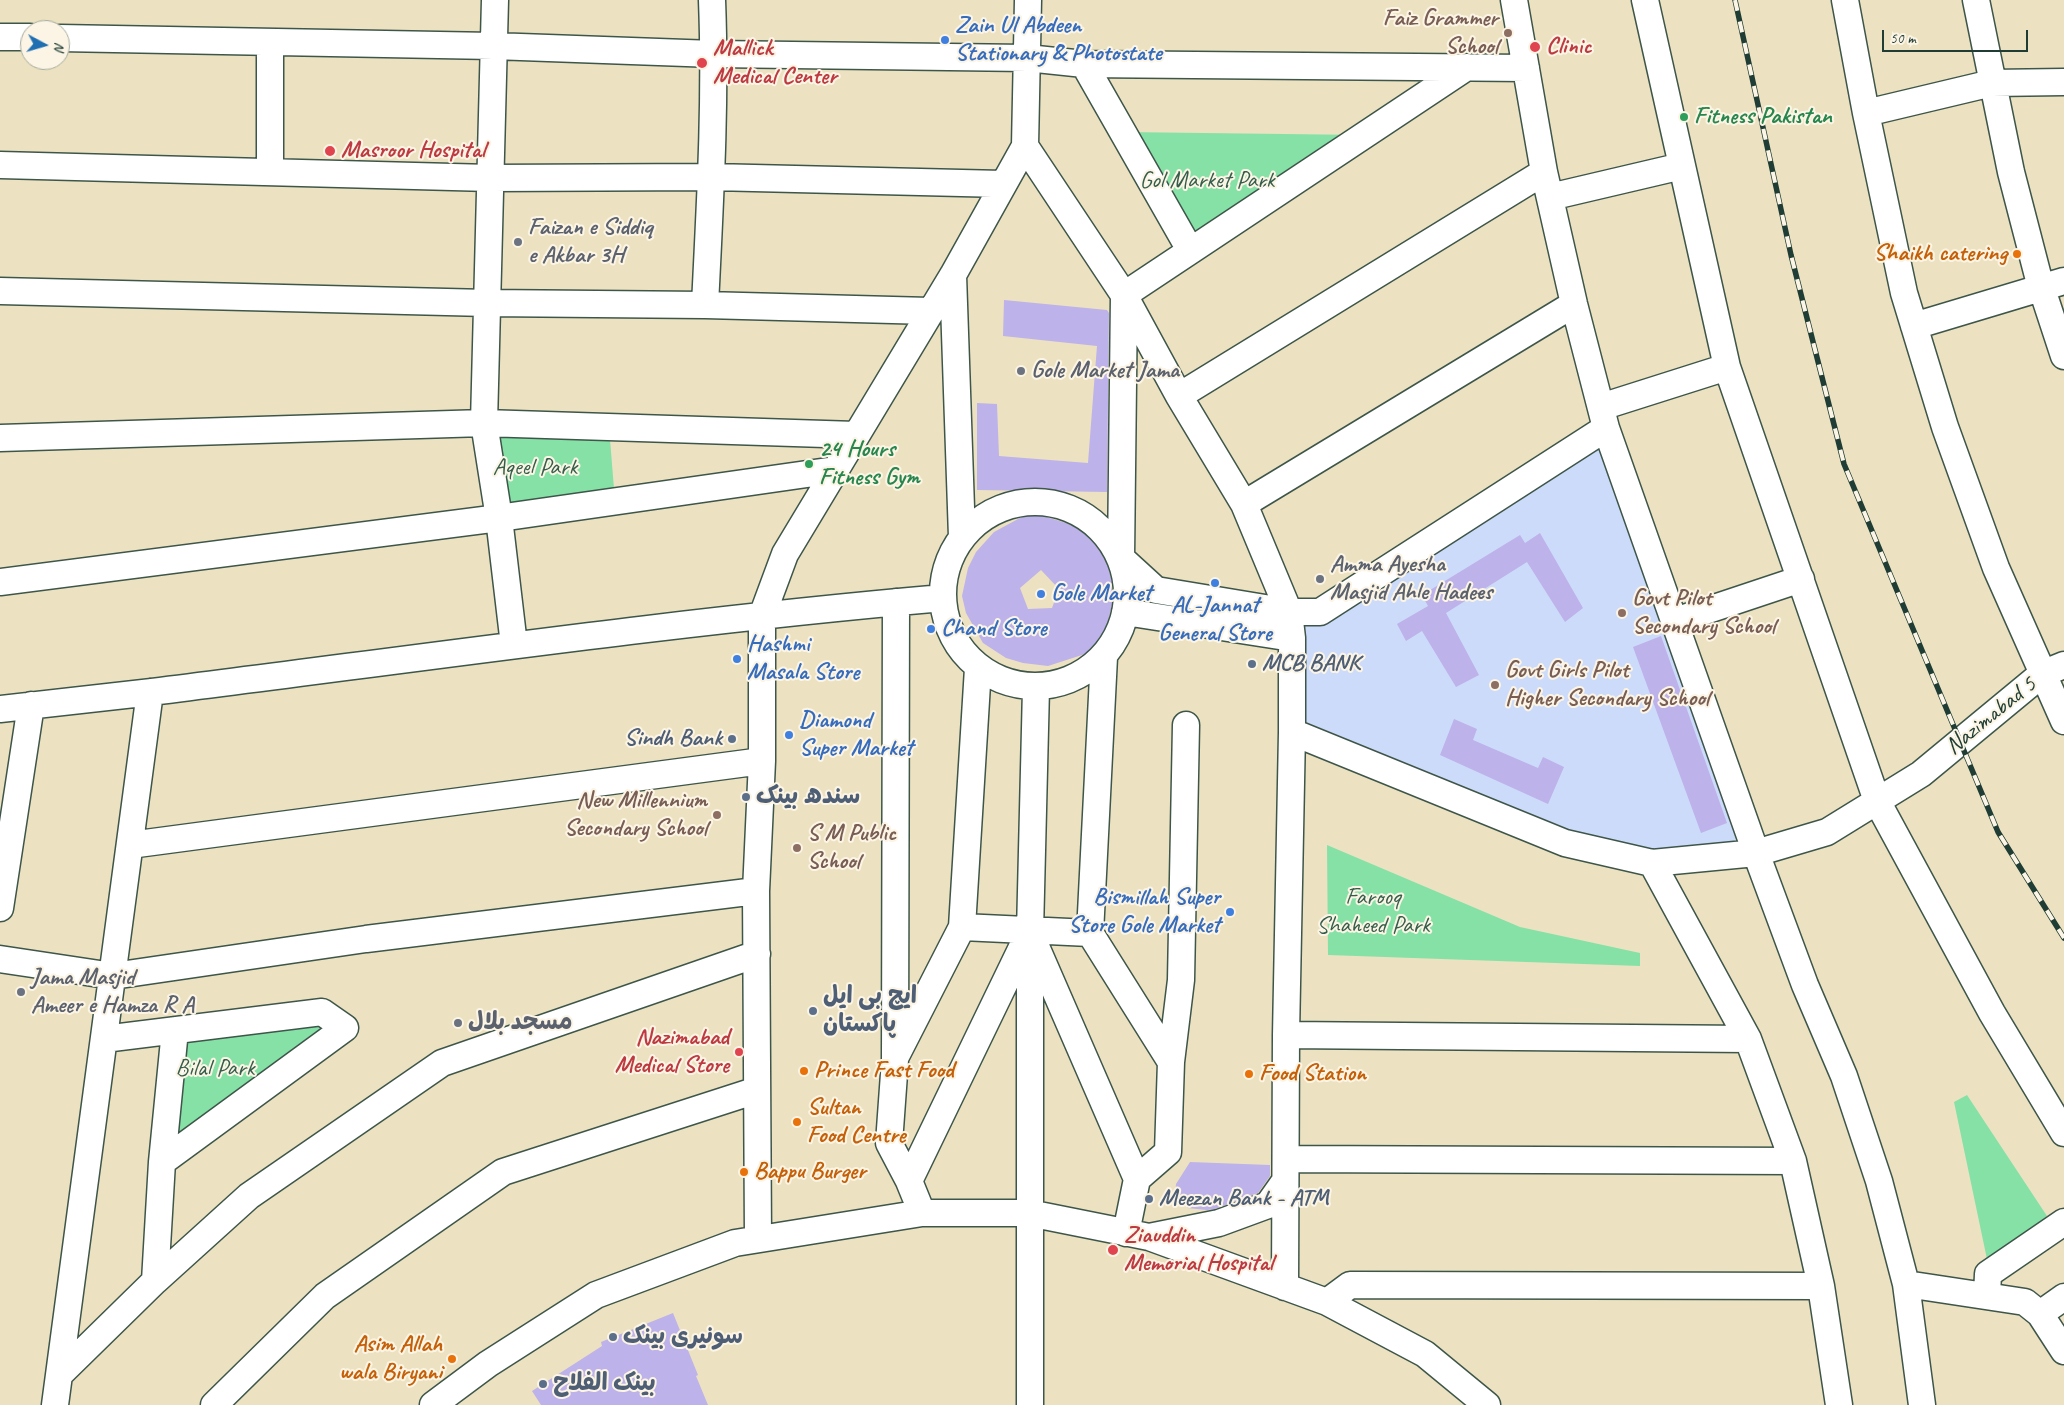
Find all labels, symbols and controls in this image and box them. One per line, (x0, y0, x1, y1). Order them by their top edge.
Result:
place label: Faiz Grammer School (1383, 5, 1498, 61)
place label: Zain Ul Abdeen Stationary & Photostate (955, 12, 1162, 68)
north arrow (20, 20, 70, 70)
scale bar (1884, 20, 2030, 52)
marker: Faiz Grammer School (1502, 27, 1514, 39)
text: 50 m (1890, 29, 1916, 48)
place label: Clinic (1546, 33, 1591, 61)
marker: Zain Ul Abdeen Stationary & Photostate (939, 34, 951, 46)
place label: Mallick Medical Center (713, 35, 837, 91)
marker: Clinic (1528, 40, 1542, 54)
text: N (51, 41, 68, 52)
marker: Mallick Medical Center (695, 56, 709, 70)
place label: Fitness Pakistan (1694, 103, 1832, 131)
marker: Fitness Pakistan (1678, 111, 1690, 123)
place label: Masroor Hospital (341, 137, 485, 165)
marker: Masroor Hospital (323, 144, 337, 158)
park label: Gol Market Park (1140, 167, 1274, 195)
place label: Faizan e Siddiq e Akbar 3H (528, 214, 652, 270)
marker: Faizan e Siddiq e Akbar 3H (512, 236, 524, 248)
place label: Shaikh catering (1873, 240, 2007, 268)
marker: Shaikh catering (2011, 248, 2023, 260)
place label: Gole Market Jama (1031, 357, 1179, 385)
marker: Gole Market Jama (1015, 365, 1027, 377)
place label: 24 Hours Fitness Gym (819, 436, 919, 492)
park label: Aqeel Park (493, 454, 577, 482)
marker: 24 Hours Fitness Gym (803, 458, 815, 470)
place label: Amma Ayesha Masjid Ahle Hadees (1330, 551, 1492, 607)
marker: Amma Ayesha Masjid Ahle Hadees (1314, 573, 1326, 585)
marker: AL-Jannat General Store (1209, 577, 1221, 589)
place label: Gole Market (1051, 580, 1151, 608)
place label: Govt Pilot Secondary School (1632, 585, 1775, 641)
marker: Gole Market (1035, 588, 1047, 600)
place label: AL-Jannat General Store (1158, 592, 1272, 648)
marker: Govt Pilot Secondary School (1616, 607, 1628, 619)
place label: Chand Store (941, 615, 1047, 643)
marker: Chand Store (925, 623, 937, 635)
place label: Hashmi Masala Store (747, 631, 859, 687)
place label: MCB BANK (1262, 650, 1360, 678)
marker: Hashmi Masala Store (731, 653, 743, 665)
place label: Govt Girls Pilot Higher Secondary School (1505, 657, 1709, 713)
marker: MCB BANK (1246, 658, 1258, 670)
street label: Nazimabad 5 (1940, 671, 2042, 761)
marker: Govt Girls Pilot Higher Secondary School (1489, 679, 1501, 691)
place label: Diamond Super Market (799, 707, 913, 763)
place label: Sindh Bank (624, 725, 722, 753)
marker: Diamond Super Market (783, 729, 795, 741)
marker: Sindh Bank (726, 733, 738, 745)
place label: سندھ بینک (756, 783, 860, 811)
place label: New Millennium Secondary School (564, 787, 707, 843)
marker: سندھ بینک (740, 791, 752, 803)
marker: New Millennium Secondary School (711, 809, 723, 821)
place label: S M Public School (807, 820, 896, 876)
marker: S M Public School (791, 842, 803, 854)
place label: Bismillah Super Store Gole Market (1068, 884, 1220, 940)
park label: Farooq Shaheed Park (1316, 884, 1430, 940)
marker: Bismillah Super Store Gole Market (1224, 906, 1236, 918)
place label: Jama Masjid Ameer e Hamza R A (31, 964, 194, 1020)
place label: ایچ بی ایل پاکستان (823, 983, 917, 1039)
marker: Jama Masjid Ameer e Hamza R A (15, 986, 27, 998)
marker: ایچ بی ایل پاکستان (807, 1005, 819, 1017)
place label: مسجد بلال (468, 1009, 572, 1037)
marker: مسجد بلال (452, 1017, 464, 1029)
place label: Nazimabad Medical Store (615, 1024, 729, 1080)
marker: Nazimabad Medical Store (733, 1046, 745, 1058)
park label: Bilal Park (176, 1055, 254, 1083)
place label: Prince Fast Food (814, 1057, 954, 1085)
place label: Food Station (1259, 1060, 1366, 1088)
marker: Prince Fast Food (798, 1065, 810, 1077)
marker: Food Station (1243, 1068, 1255, 1080)
place label: Sultan Food Centre (807, 1094, 906, 1150)
marker: Sultan Food Centre (791, 1116, 803, 1128)
place label: Bappu Burger (754, 1158, 866, 1186)
marker: Bappu Burger (738, 1166, 750, 1178)
place label: Meezan Bank - ATM (1159, 1185, 1328, 1213)
marker: Meezan Bank - ATM (1143, 1193, 1155, 1205)
place label: Ziauddin Memorial Hospital (1124, 1222, 1273, 1278)
marker: Ziauddin Memorial Hospital (1106, 1243, 1120, 1257)
place label: سونیری بینک (623, 1323, 743, 1351)
place label: Asim Allah wala Biryani (339, 1331, 442, 1387)
marker: سونیری بینک (607, 1331, 619, 1343)
marker: Asim Allah wala Biryani (446, 1353, 458, 1365)
place label: بینک الفلاح (553, 1370, 656, 1398)
marker: بینک الفلاح (537, 1378, 549, 1390)

